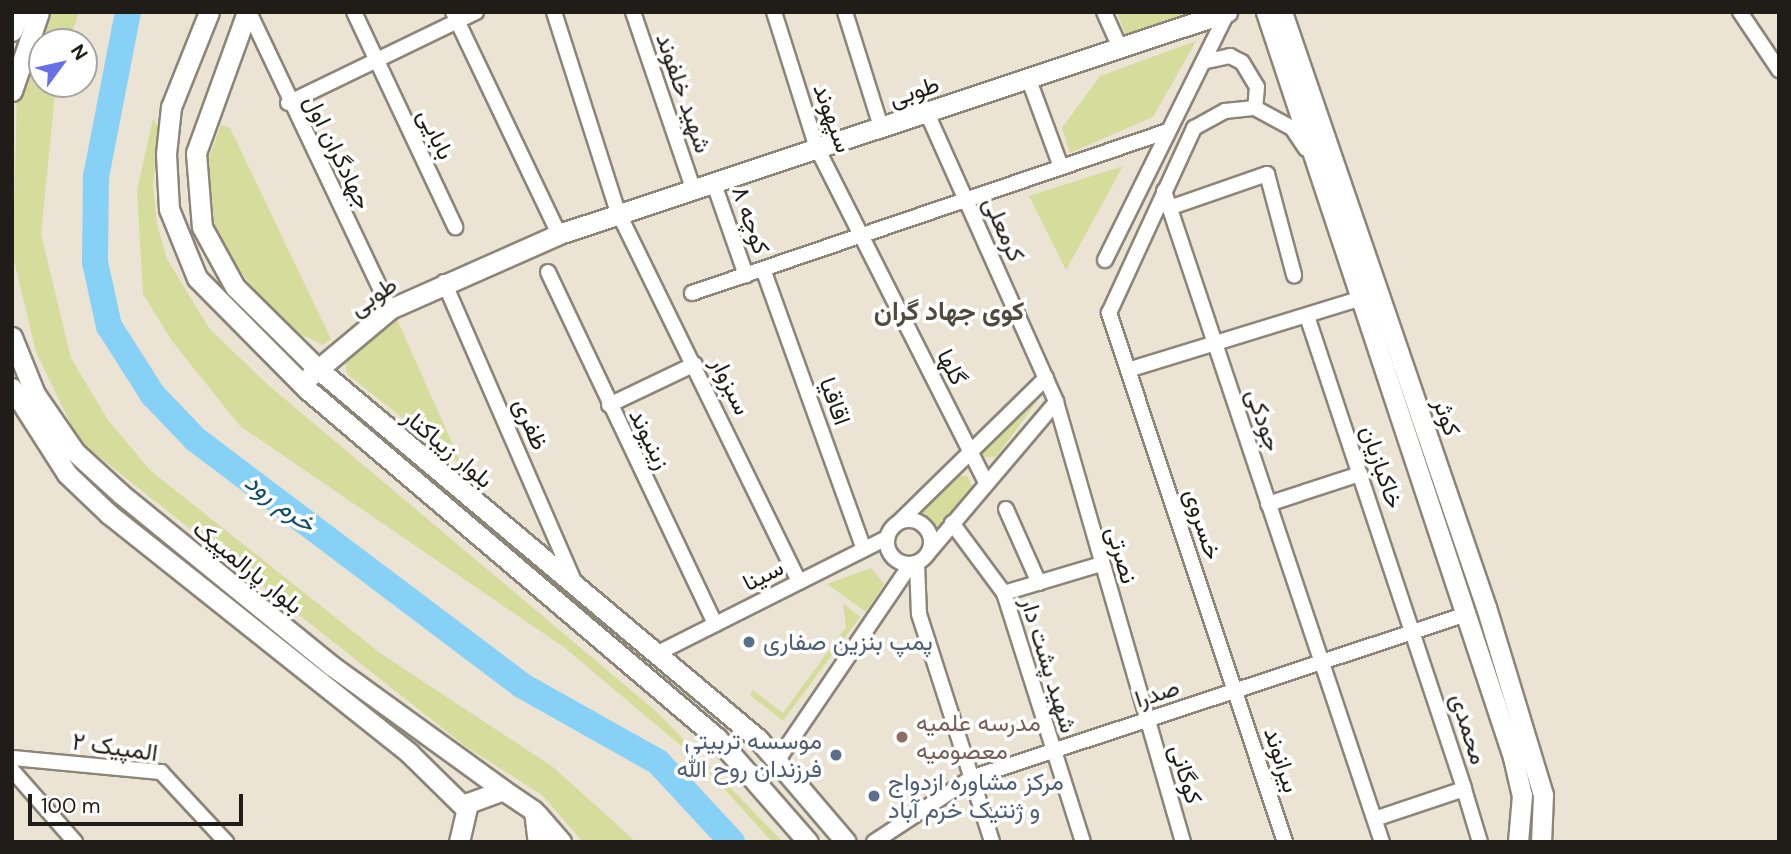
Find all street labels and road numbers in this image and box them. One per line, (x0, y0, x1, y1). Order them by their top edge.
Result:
street label: شهید خلفوند (650, 29, 718, 157)
street label: طوبی (885, 69, 943, 113)
street label: سپهوند (807, 80, 859, 156)
street label: جهادگران اول (298, 90, 378, 214)
street label: بابایی (411, 104, 461, 164)
street label: کوچه ۸ (726, 182, 776, 258)
street label: کرمعلی (977, 192, 1031, 266)
street label: طوبی (344, 270, 402, 322)
street label: گلها (931, 344, 973, 390)
street label: سبزوار (705, 352, 757, 420)
street label: اقاقیا (813, 373, 857, 429)
street label: جودکی (1240, 385, 1288, 455)
street label: ظفری (507, 394, 555, 454)
street label: کوثر (1427, 394, 1467, 440)
street label: بلوار زیباکنار (397, 402, 499, 494)
street label: زینیوند (623, 404, 677, 474)
street label: خاکبازیان (1354, 422, 1410, 512)
street label: خسروی (1178, 485, 1228, 563)
street label: بلوار پارالمپیک (187, 514, 309, 620)
street label: نصرتی (1100, 523, 1144, 587)
street label: سینا (738, 553, 788, 597)
street label: شهید پشت دار (1015, 594, 1083, 736)
street label: صدرا (1131, 672, 1183, 714)
street label: محمدی (1445, 690, 1493, 768)
street label: بیرانوند (1258, 724, 1306, 796)
street label: المپیک ۲ (70, 727, 160, 767)
street label: کوگانی (1163, 741, 1209, 807)

